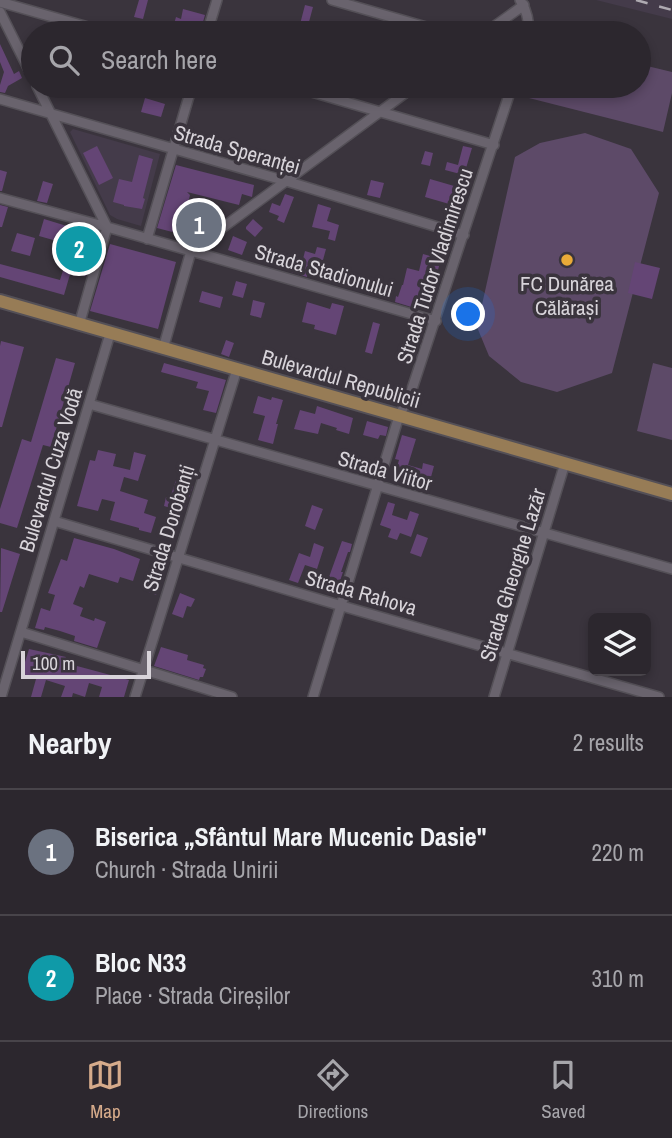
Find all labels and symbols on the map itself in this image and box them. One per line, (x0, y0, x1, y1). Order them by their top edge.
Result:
street label: Strada Speranței (171, 118, 304, 181)
street label: Strada Tudor Vladimirescu (389, 164, 480, 367)
pin: 1 (176, 199, 222, 251)
pin: 2 (56, 223, 102, 275)
street label: Strada Stadionului (252, 237, 397, 304)
marker: FC Dunărea Călărași (559, 252, 575, 268)
place label: FC Dunărea Călărași (520, 269, 614, 322)
your location (451, 297, 485, 331)
street label: Bulevardul Republicii (258, 342, 424, 415)
street label: Bulevardul Cuza Vodă (12, 384, 89, 556)
street label: Strada Viitor (335, 443, 436, 498)
street label: Strada Dorobanți (135, 461, 202, 595)
street label: Strada Gheorghe Lazăr (472, 484, 553, 665)
street label: Strada Rahova (302, 563, 421, 622)
scale bar (21, 648, 150, 680)

